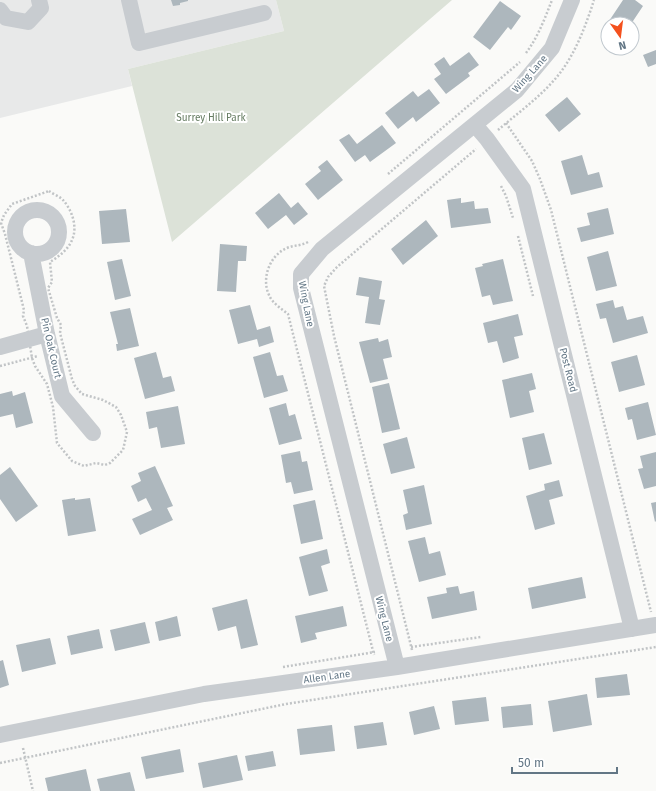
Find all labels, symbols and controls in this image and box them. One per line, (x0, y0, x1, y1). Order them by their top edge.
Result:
north arrow (600, 16, 640, 56)
text: N (617, 38, 627, 52)
street label: Wing Lane (510, 53, 550, 95)
park label: Surrey Hill Park (176, 112, 247, 124)
street label: Wing Lane (296, 280, 316, 328)
street label: Pin Oak Court (38, 317, 64, 380)
street label: Post Road (557, 347, 579, 393)
street label: Wing Lane (373, 595, 395, 643)
street label: Allen Lane (303, 668, 351, 686)
scale bar (512, 749, 617, 775)
text: 50 m (518, 756, 544, 770)

